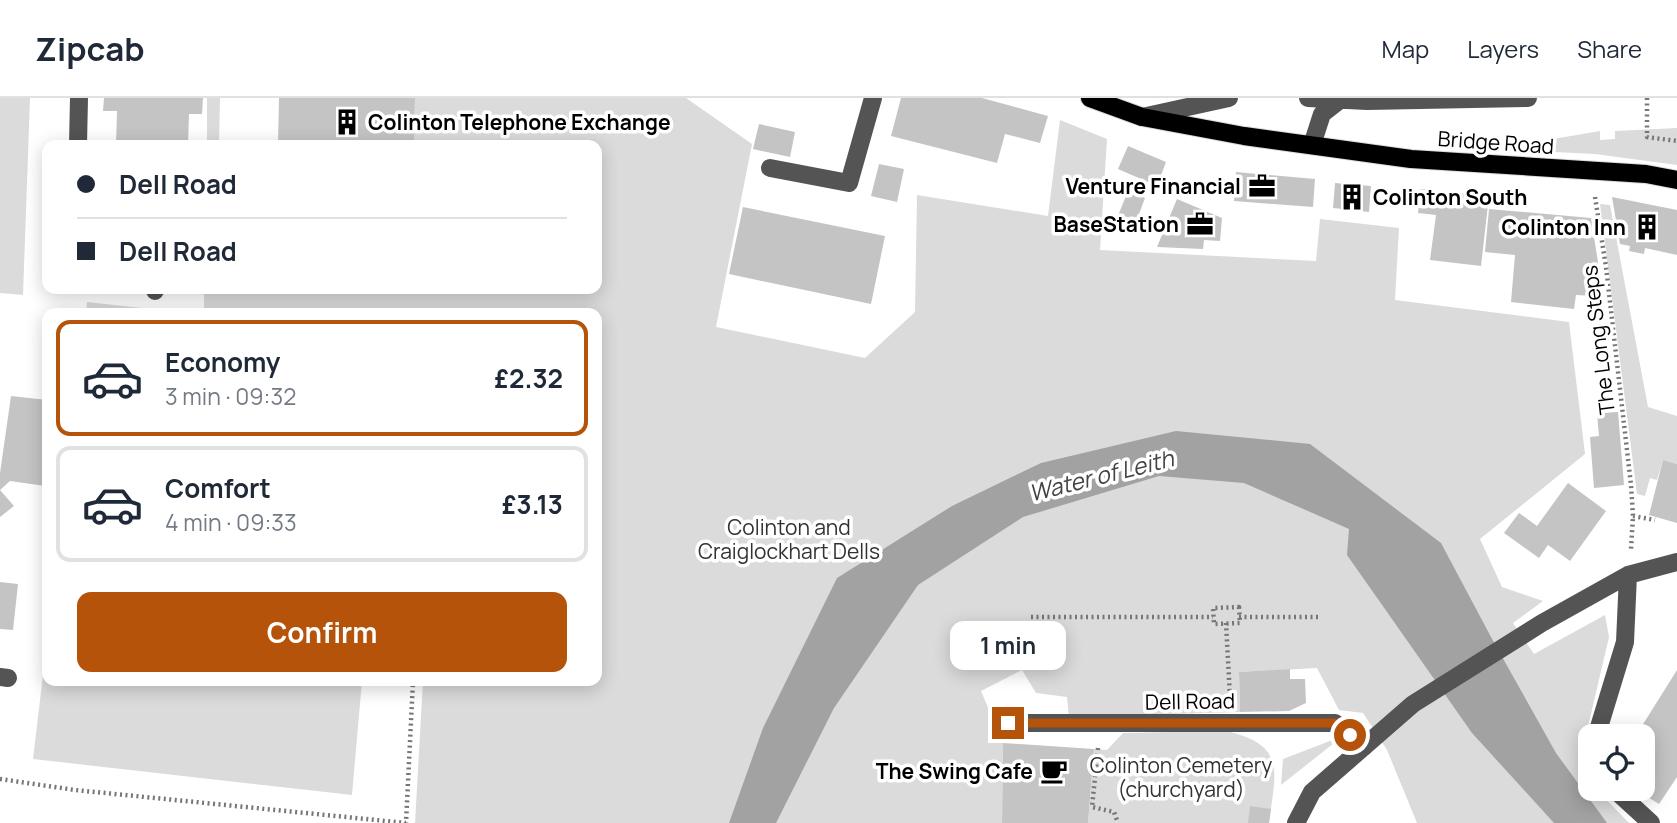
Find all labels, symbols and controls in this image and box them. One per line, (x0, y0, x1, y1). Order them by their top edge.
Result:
text: Zipcab (35, 26, 145, 71)
text: Map (1382, 32, 1429, 65)
text: Layers (1467, 32, 1539, 65)
text: Share (1577, 32, 1642, 65)
building icon: Colinton Telephone Exchange (332, 107, 362, 137)
place label: Colinton Telephone Exchange (368, 108, 671, 136)
street label: Bridge Road (1437, 124, 1555, 160)
text: Dell Road (119, 166, 237, 202)
office icon: Venture Financial (1247, 171, 1277, 201)
place label: Venture Financial (1065, 172, 1241, 200)
building icon: Colinton South (1337, 182, 1367, 212)
place label: Colinton South (1373, 183, 1527, 211)
office icon: BaseStation (1185, 209, 1215, 239)
place label: BaseStation (1054, 210, 1179, 238)
building icon: Colinton Inn (1632, 212, 1662, 242)
place label: Colinton Inn (1502, 213, 1626, 241)
text: Dell Road (119, 233, 237, 269)
street label: The Long Steps (1575, 264, 1621, 416)
text: Economy (165, 344, 280, 380)
icon: car (81, 347, 144, 410)
text: £2.32 (494, 360, 563, 396)
text: 3 min · 09:32 (165, 380, 296, 412)
water label: Water of Leith (1025, 441, 1178, 508)
text: Comfort (165, 470, 271, 506)
icon: car (81, 473, 144, 536)
text: £3.13 (502, 486, 563, 522)
text: 4 min · 09:33 (165, 506, 297, 538)
park label: Colinton and Craiglockhart Dells (698, 513, 880, 565)
button: Confirm (77, 592, 567, 672)
callout: 1 min (950, 622, 1066, 670)
text: 1 min (980, 629, 1036, 661)
street label: Dell Road (1145, 686, 1235, 716)
route end (992, 707, 1024, 739)
route start (1334, 719, 1366, 751)
map controls (1578, 724, 1655, 801)
button: locate (1578, 724, 1655, 801)
park label: Colinton Cemetery (churchyard) (1090, 751, 1272, 803)
cafe icon: The Swing Cafe (1039, 756, 1069, 786)
place label: The Swing Cafe (876, 757, 1033, 785)

